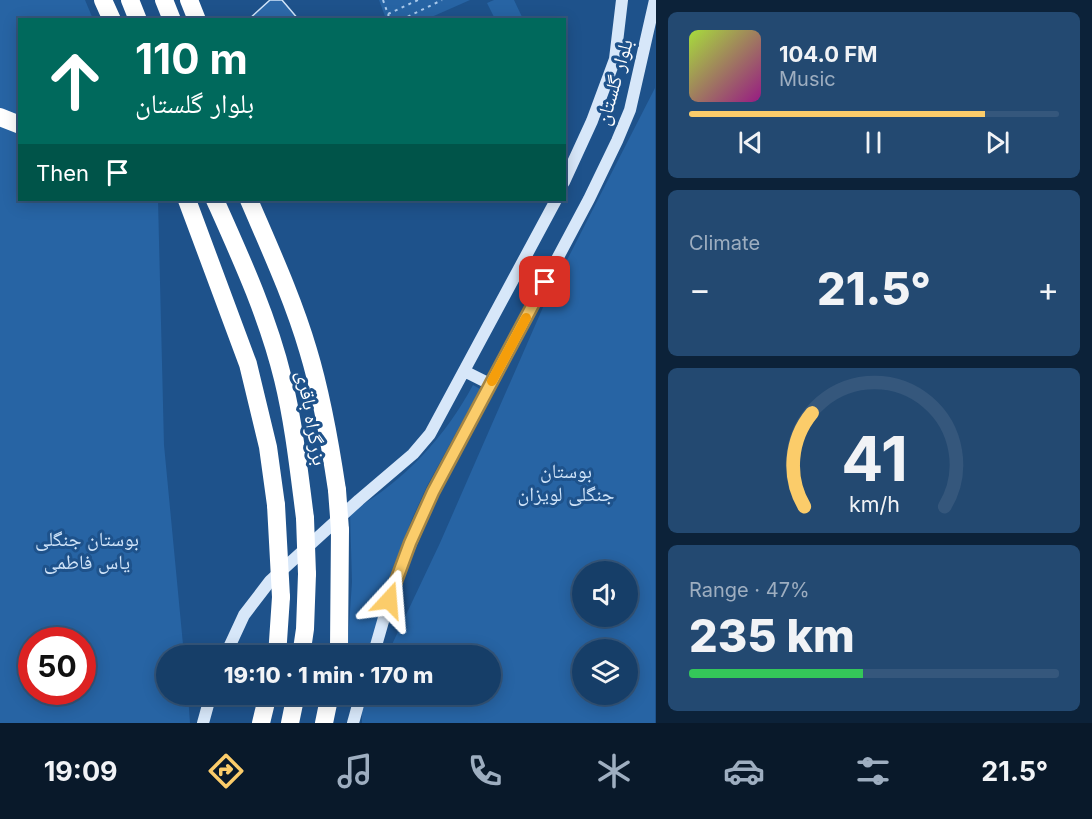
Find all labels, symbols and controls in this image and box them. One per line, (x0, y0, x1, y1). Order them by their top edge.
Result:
text: 110 m (135, 33, 248, 84)
street label: بلوار گلستان (590, 36, 638, 128)
text: 104.0 FM (779, 41, 878, 67)
icon: ahead (36, 42, 114, 120)
text: Music (779, 67, 836, 91)
text: بلوار گلستان (135, 87, 254, 120)
icon: previous (734, 126, 767, 159)
icon: pause (857, 126, 890, 159)
icon: next (981, 126, 1014, 159)
icon: arrive (101, 156, 134, 189)
text: Then (36, 160, 89, 186)
text: Climate (689, 231, 760, 255)
pin (519, 256, 570, 307)
text: 21.5° (817, 261, 931, 316)
icon: arrive (528, 265, 561, 298)
text: − (689, 269, 711, 309)
text: + (1037, 269, 1059, 309)
street label: بزرگراه باقری (292, 369, 332, 467)
text: 41 (841, 422, 907, 497)
park label: بوستان جنگلی لویزان (517, 459, 615, 506)
text: km/h (849, 492, 899, 518)
park label: بوستان جنگلی یاس فاطمی (35, 527, 139, 574)
map controls (572, 561, 638, 705)
button: sound (572, 561, 638, 627)
position arrow (357, 568, 421, 632)
text: Range · 47% (689, 578, 810, 602)
text: 235 km (689, 608, 855, 663)
speed limit sign: 50 (18, 627, 96, 705)
button: layers (572, 639, 638, 705)
text: 19:10 · 1 min · 170 m (224, 662, 433, 688)
icon: directions (205, 750, 247, 792)
icon: music (334, 750, 376, 792)
icon: phone (464, 750, 506, 792)
icon: climate (593, 750, 635, 792)
icon: car (723, 750, 765, 792)
icon: filters (852, 750, 894, 792)
text: 19:09 (44, 755, 118, 788)
text: 21.5° (981, 755, 1048, 788)

